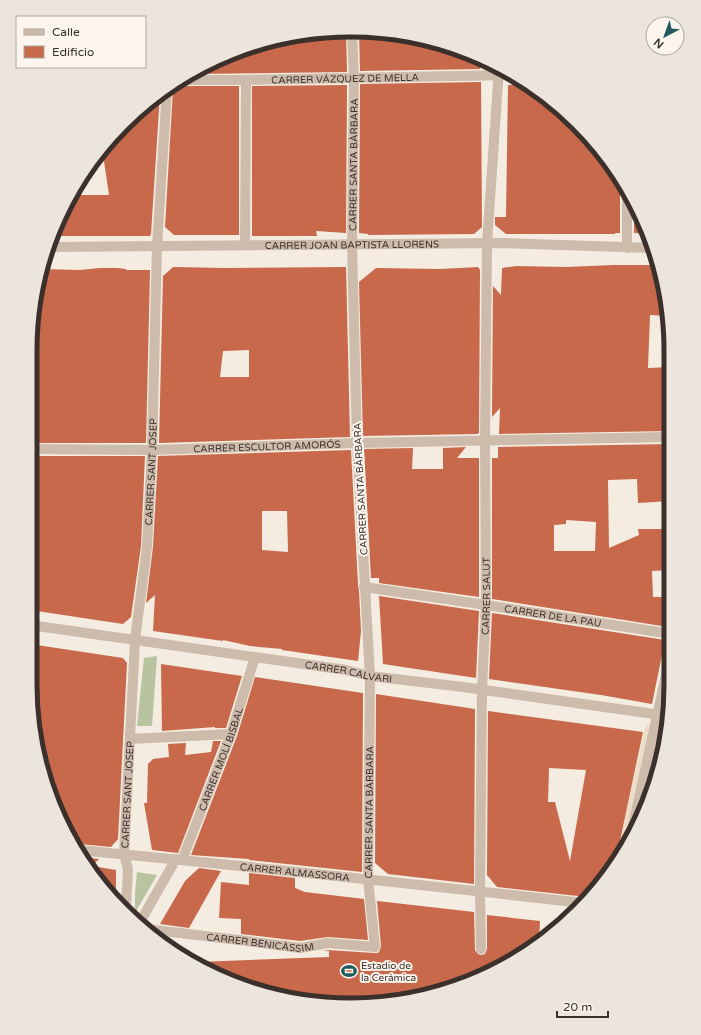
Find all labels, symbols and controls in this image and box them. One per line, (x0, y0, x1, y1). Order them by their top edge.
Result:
legend (16, 16, 146, 68)
north arrow (645, 16, 685, 56)
text: Calle (52, 25, 80, 39)
text: N (651, 35, 666, 51)
text: Edificio (52, 45, 94, 59)
street label: CARRER VÁZQUEZ DE MELLA (271, 72, 419, 87)
street label: CARRER SANTA BÀRBARA (347, 98, 361, 231)
street label: CARRER JOAN BAPTISTA LLORENS (265, 239, 439, 252)
street label: CARRER SANT JOSEP (143, 418, 160, 526)
street label: CARRER SANTA BÀRBARA (352, 423, 370, 555)
street label: CARRER ESCULTOR AMORÓS (193, 439, 341, 456)
street label: CARRER SALUT (480, 557, 493, 635)
street label: CARRER DE LA PAU (503, 603, 602, 630)
street label: CARRER CALVARI (304, 659, 393, 686)
street label: CARRER MOLÍ BISBAL (197, 706, 246, 813)
street label: CARRER SANT JOSEP (119, 741, 137, 849)
street label: CARRER SANTA BÀRBARA (363, 746, 376, 878)
street label: CARRER ALMASSORA (239, 861, 350, 884)
street label: CARRER BENICÀSSIM (206, 931, 315, 955)
place label: Estadio de la Cerámica (361, 960, 416, 984)
sports icon: Estadio de la Cerámica (340, 962, 358, 980)
scale bar (557, 993, 608, 1019)
text: 20 m (563, 1000, 592, 1014)

